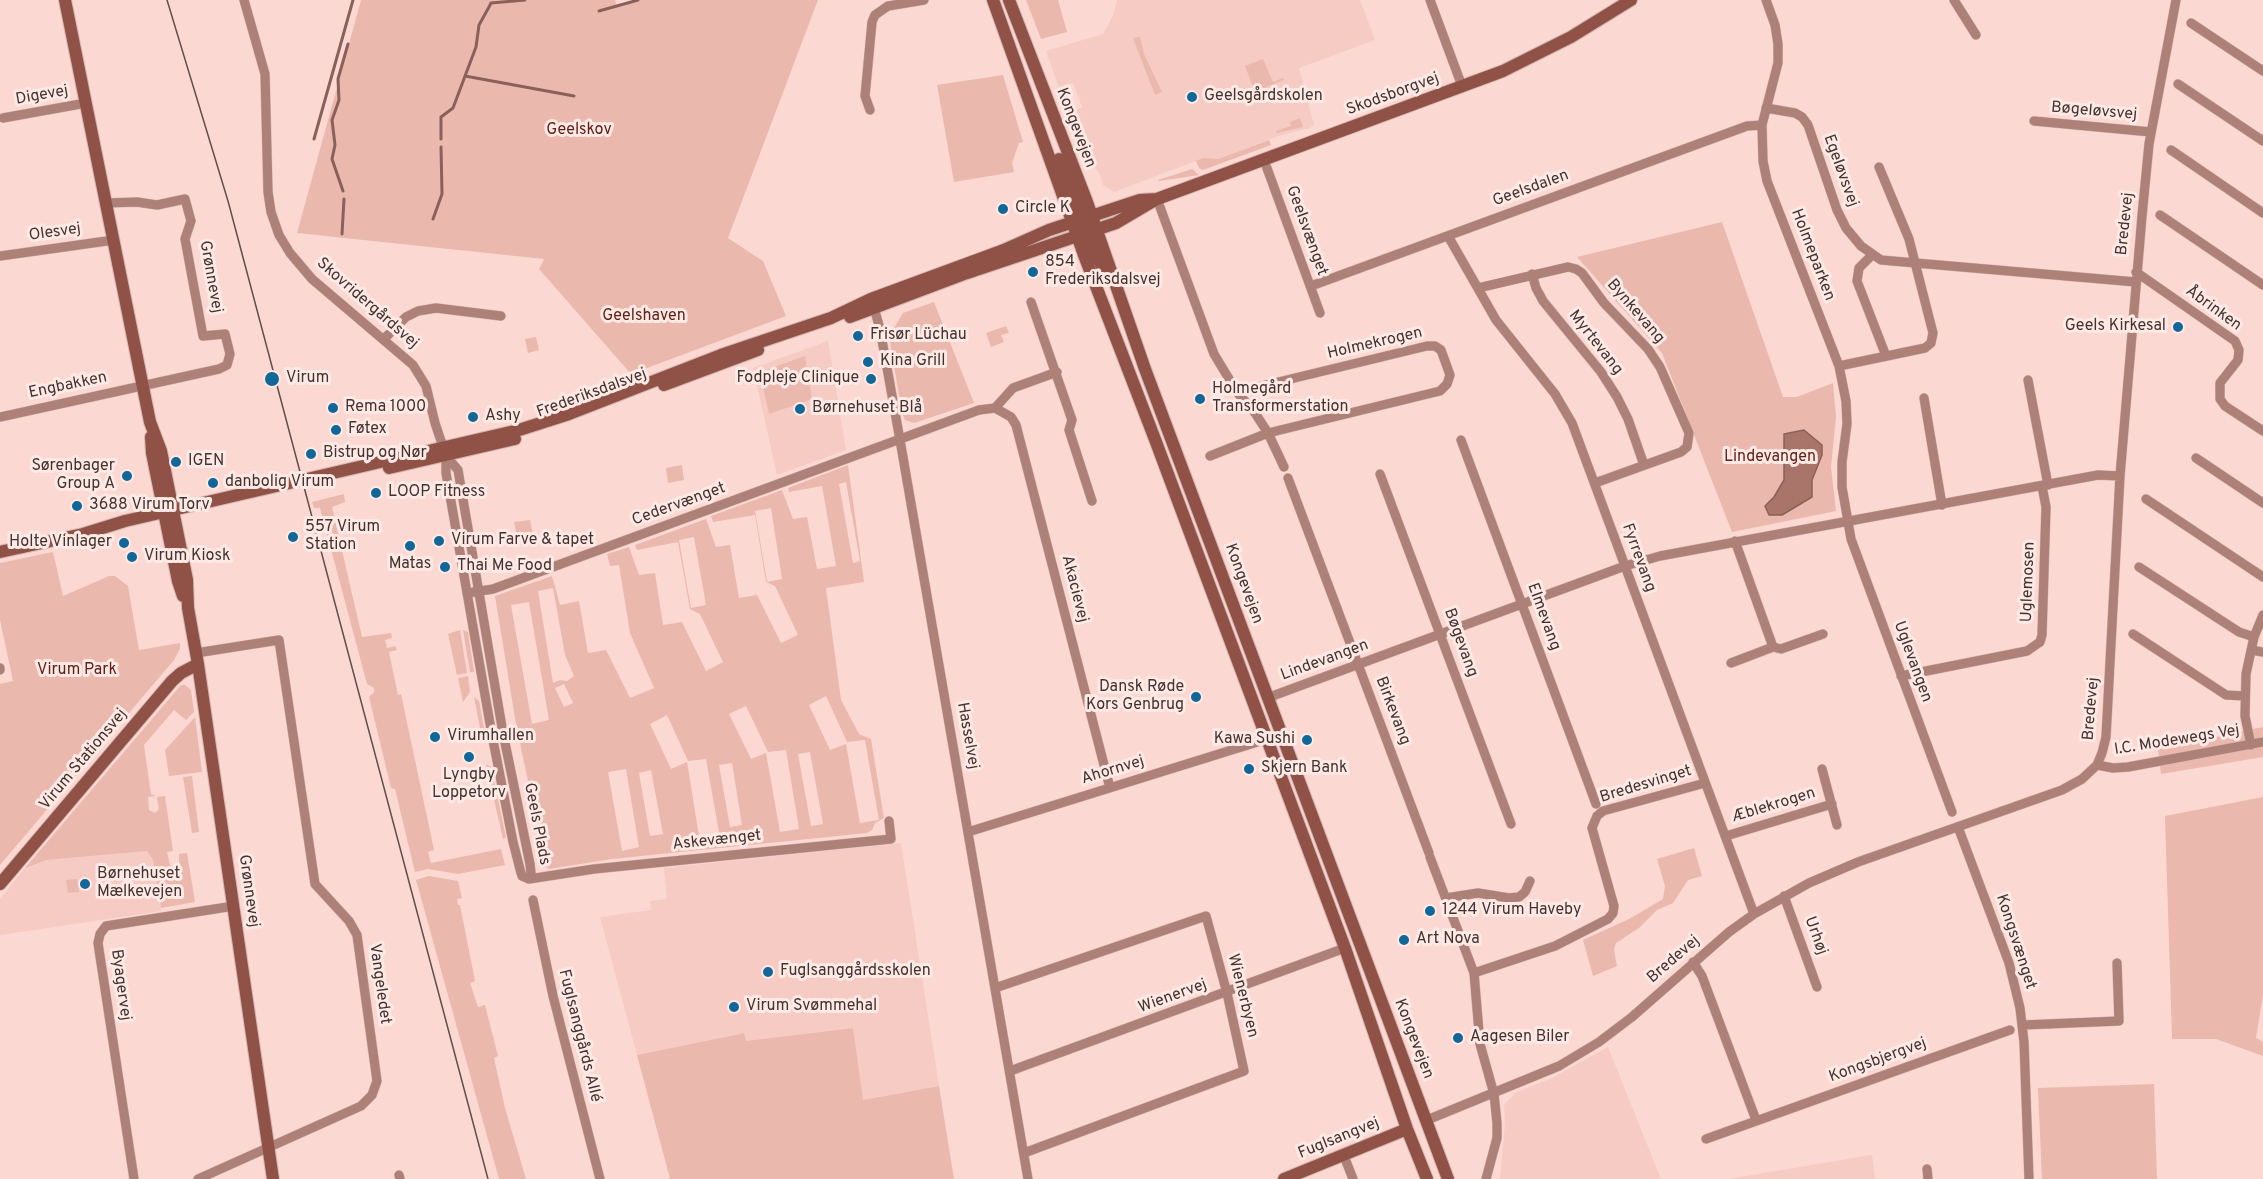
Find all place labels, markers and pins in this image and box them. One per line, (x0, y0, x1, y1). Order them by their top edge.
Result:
place label: Geelsgårdskolen (1204, 87, 1323, 107)
marker: Geelsgårdskolen (1185, 90, 1199, 104)
place label: Circle K (1015, 199, 1070, 219)
marker: Circle K (996, 202, 1010, 216)
place label: 854 Frederiksdalsvej (1045, 253, 1161, 291)
marker: 854 Frederiksdalsvej (1026, 265, 1040, 279)
place label: Geels Kirkesal (2065, 317, 2166, 337)
marker: Geels Kirkesal (2171, 320, 2185, 334)
place label: Frisør Lüchau (870, 326, 967, 346)
marker: Frisør Lüchau (851, 329, 865, 343)
place label: Kina Grill (880, 352, 945, 372)
marker: Kina Grill (861, 355, 875, 369)
place label: Virum (286, 369, 329, 389)
place label: Fodpleje Clinique (737, 369, 859, 389)
marker: Virum (263, 370, 281, 388)
marker: Fodpleje Clinique (864, 372, 878, 386)
place label: Holmegård Transformerstation (1212, 380, 1348, 418)
marker: Holmegård Transformerstation (1193, 392, 1207, 406)
place label: Rema 1000 (345, 398, 426, 418)
place label: Børnehuset Blå (812, 399, 922, 419)
marker: Rema 1000 (326, 401, 340, 415)
marker: Børnehuset Blå (793, 402, 807, 416)
place label: Ashy (485, 407, 521, 427)
marker: Ashy (466, 410, 480, 424)
place label: Føtex (348, 420, 387, 440)
marker: Føtex (329, 423, 343, 437)
place label: Bistrup og Nør (323, 444, 427, 464)
marker: Bistrup og Nør (304, 447, 318, 461)
place label: IGEN (188, 452, 224, 472)
marker: IGEN (169, 455, 183, 469)
place label: Sørenbager Group A (31, 457, 115, 495)
marker: Sørenbager Group A (120, 469, 134, 483)
place label: danbolig Virum (225, 473, 334, 493)
marker: danbolig Virum (206, 476, 220, 490)
place label: LOOP Fitness (388, 483, 485, 503)
marker: LOOP Fitness (369, 486, 383, 500)
place label: 3688 Virum Torv (89, 496, 210, 516)
marker: 3688 Virum Torv (70, 499, 84, 513)
place label: 557 Virum Station (305, 518, 380, 556)
marker: 557 Virum Station (286, 530, 300, 544)
place label: Virum Farve & tapet (451, 531, 594, 551)
place label: Holte Vinlager (9, 533, 112, 553)
marker: Virum Farve & tapet (432, 534, 446, 548)
marker: Holte Vinlager (117, 536, 131, 550)
marker: Matas (403, 539, 417, 553)
place label: Virum Kiosk (144, 547, 230, 567)
marker: Virum Kiosk (125, 550, 139, 564)
place label: Matas (389, 555, 431, 575)
place label: Thai Me Food (457, 557, 552, 577)
marker: Thai Me Food (438, 560, 452, 574)
place label: Dansk Røde Kors Genbrug (1086, 678, 1184, 716)
marker: Dansk Røde Kors Genbrug (1189, 690, 1203, 704)
place label: Virumhallen (447, 727, 534, 747)
marker: Virumhallen (428, 730, 442, 744)
place label: Kawa Sushi (1214, 730, 1295, 750)
marker: Kawa Sushi (1300, 733, 1314, 747)
marker: Lyngby Loppetorv (462, 750, 476, 764)
place label: Skjern Bank (1261, 759, 1348, 779)
marker: Skjern Bank (1242, 762, 1256, 776)
place label: Lyngby Loppetorv (432, 766, 506, 804)
place label: Børnehuset Mælkevejen (97, 865, 182, 903)
marker: Børnehuset Mælkevejen (78, 877, 92, 891)
place label: 1244 Virum Haveby (1442, 901, 1581, 921)
marker: 1244 Virum Haveby (1423, 904, 1437, 918)
place label: Art Nova (1416, 930, 1480, 950)
marker: Art Nova (1397, 933, 1411, 947)
place label: Fuglsanggårdsskolen (780, 962, 931, 982)
marker: Fuglsanggårdsskolen (761, 965, 775, 979)
place label: Virum Svømmehal (746, 997, 877, 1017)
marker: Virum Svømmehal (727, 1000, 741, 1014)
place label: Aagesen Biler (1470, 1028, 1569, 1048)
marker: Aagesen Biler (1451, 1031, 1465, 1045)

